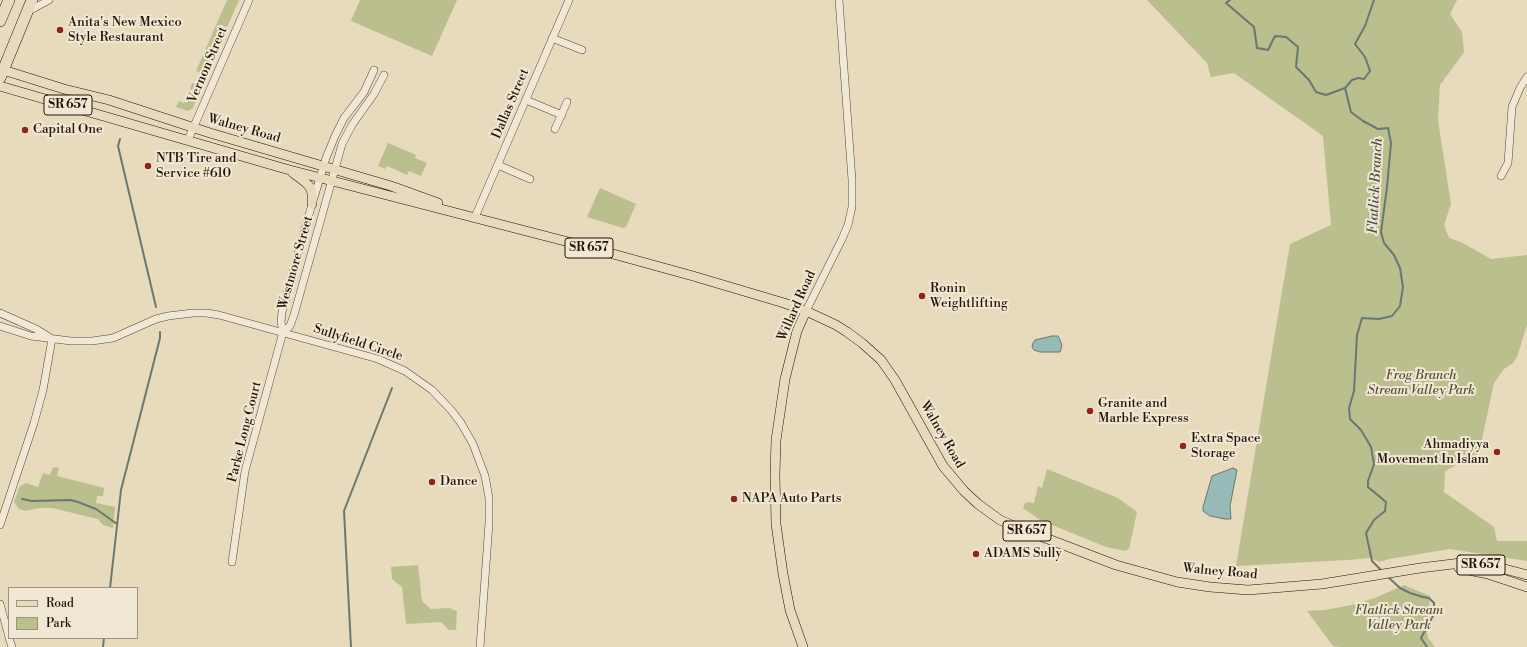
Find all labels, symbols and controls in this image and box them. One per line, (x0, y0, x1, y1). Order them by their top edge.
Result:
place label: Anita's New Mexico Style Restaurant (68, 15, 182, 46)
marker: Anita's New Mexico Style Restaurant (55, 25, 65, 35)
street label: Vernon Street (185, 25, 231, 105)
street label: Dallas Street (489, 67, 533, 141)
road number: SR 657 (44, 95, 92, 115)
street label: Walney Road (206, 111, 282, 147)
place label: Capital One (33, 122, 103, 138)
marker: Capital One (20, 125, 30, 135)
water label: Flatlick Branch (1365, 138, 1387, 234)
place label: NTB Tire and Service #610 (156, 151, 236, 182)
marker: NTB Tire and Service #610 (143, 161, 153, 171)
street label: Westmore Street (275, 214, 317, 312)
road number: SR 657 (565, 238, 613, 258)
street label: Willard Road (774, 268, 820, 344)
place label: Ronin Weightlifting (930, 281, 1008, 312)
marker: Ronin Weightlifting (917, 291, 927, 301)
street label: Sullyfield Circle (311, 321, 405, 365)
park label: Frog Branch Stream Valley Park (1367, 368, 1475, 399)
street label: Parke Long Court (225, 380, 265, 484)
place label: Granite and Marble Express (1098, 396, 1189, 427)
street label: Walney Road (917, 399, 967, 471)
marker: Granite and Marble Express (1085, 406, 1095, 416)
place label: Extra Space Storage (1191, 431, 1261, 462)
place label: Ahmadiyya Movement In Islam (1377, 437, 1489, 468)
marker: Extra Space Storage (1178, 441, 1188, 451)
marker: Ahmadiyya Movement In Islam (1492, 447, 1502, 457)
place label: Dance (440, 474, 478, 490)
marker: Dance (427, 477, 437, 487)
place label: NAPA Auto Parts (742, 491, 842, 507)
marker: NAPA Auto Parts (729, 494, 739, 504)
road number: SR 657 (1003, 521, 1051, 541)
place label: ADAMS Sully (984, 546, 1062, 562)
marker: ADAMS Sully (971, 549, 981, 559)
road number: SR 657 (1457, 555, 1505, 575)
street label: Walney Road (1182, 561, 1258, 583)
legend (8, 587, 138, 639)
text: Road (46, 596, 74, 611)
park label: Flatlick Stream Valley Park (1355, 603, 1443, 634)
text: Park (46, 616, 71, 631)

